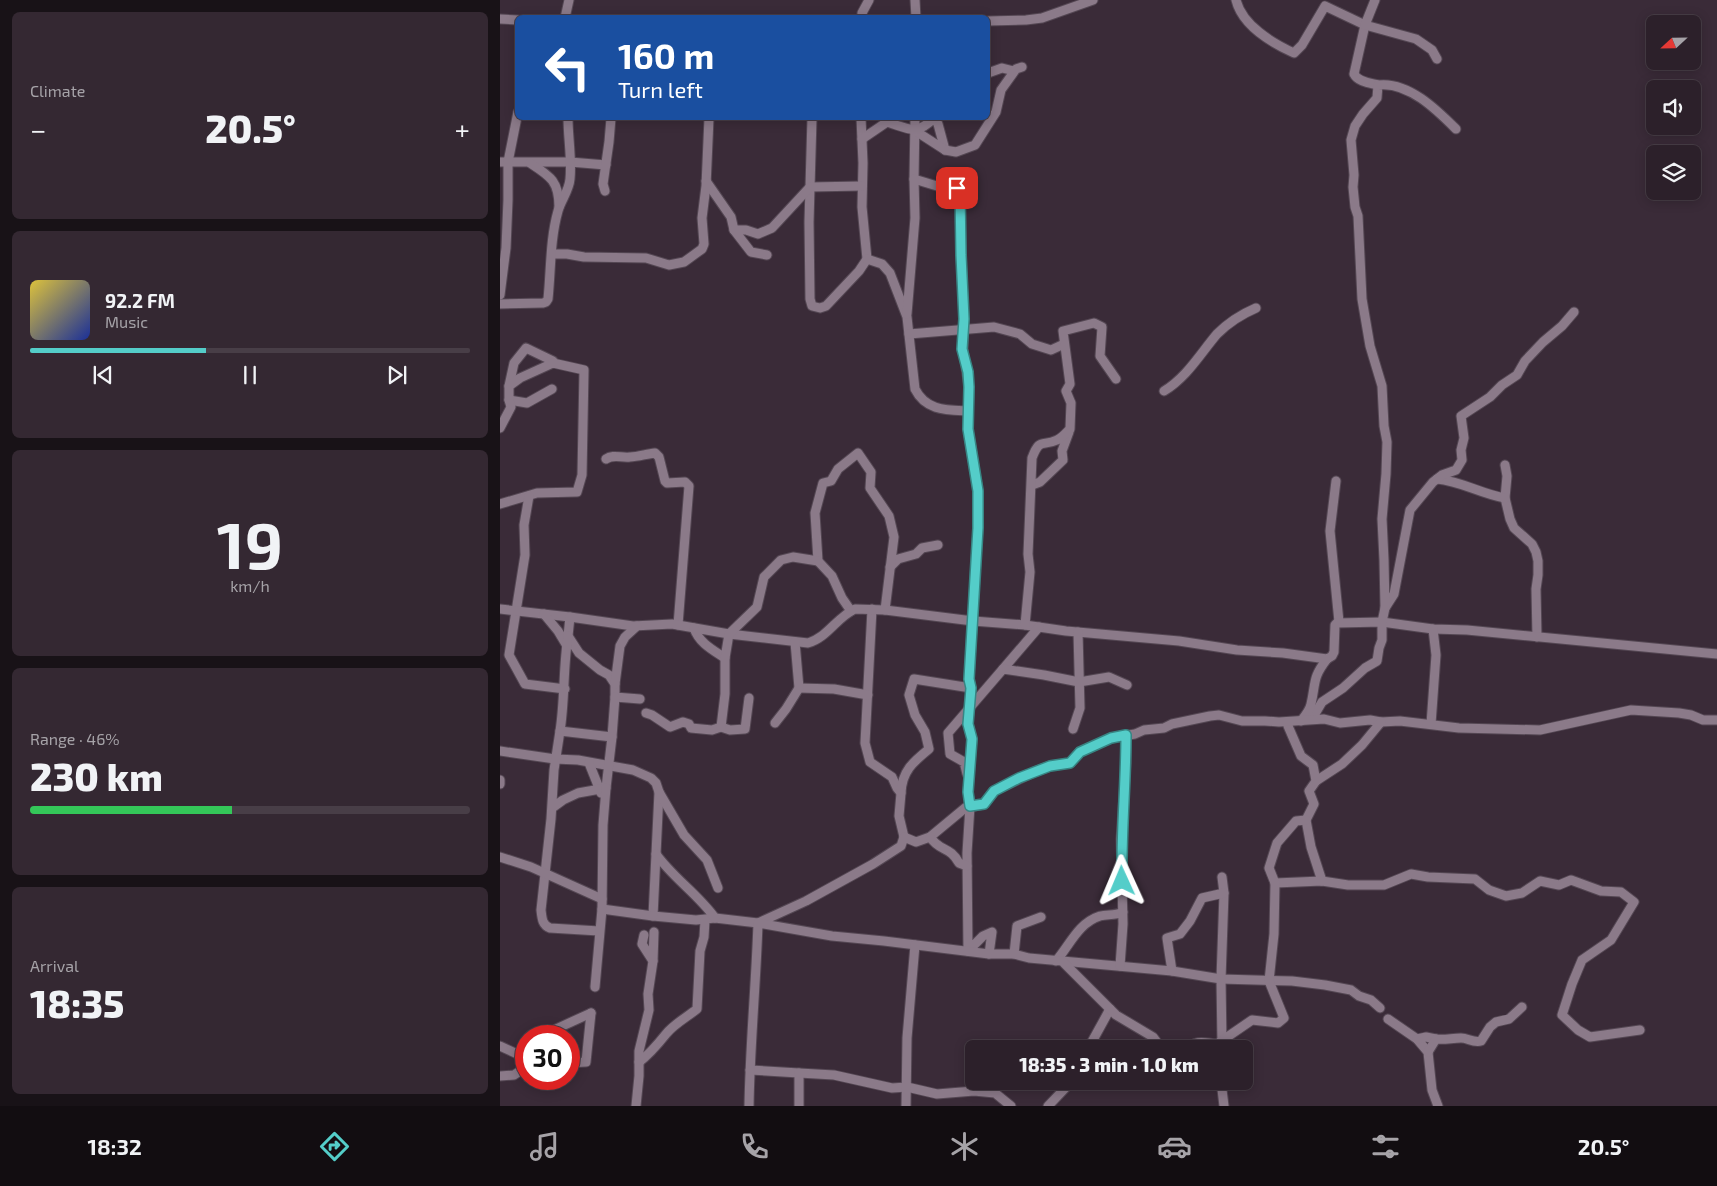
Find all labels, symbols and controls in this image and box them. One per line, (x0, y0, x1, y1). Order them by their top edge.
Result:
north arrow (1646, 15, 1701, 70)
map controls (1646, 15, 1701, 200)
text: 160 m (618, 34, 714, 76)
icon: left (535, 35, 600, 100)
text: Turn left (618, 76, 703, 102)
button: sound (1646, 80, 1701, 135)
text: Climate (30, 81, 85, 100)
text: 20.5° (205, 105, 296, 151)
text: − (30, 112, 46, 146)
text: + (455, 112, 470, 146)
button: layers (1646, 145, 1701, 200)
pin (936, 167, 978, 209)
icon: arrive (943, 174, 971, 202)
text: 92.2 FM (105, 289, 175, 312)
text: Music (105, 312, 148, 331)
icon: previous (89, 361, 117, 389)
icon: pause (236, 361, 264, 389)
icon: next (383, 361, 411, 389)
text: 19 (217, 504, 283, 582)
text: km/h (230, 576, 270, 595)
text: Range · 46% (30, 729, 120, 748)
text: 230 km (30, 753, 163, 799)
position arrow (1095, 854, 1147, 906)
text: Arrival (30, 956, 79, 975)
text: 18:35 (30, 980, 124, 1026)
speed limit sign: 30 (515, 1025, 580, 1090)
text: 18:35 · 3 min · 1.0 km (1019, 1053, 1199, 1076)
icon: directions (317, 1129, 352, 1164)
icon: music (527, 1129, 562, 1164)
icon: phone (737, 1129, 772, 1164)
icon: climate (947, 1129, 982, 1164)
icon: car (1157, 1129, 1192, 1164)
icon: filters (1368, 1129, 1403, 1164)
text: 18:32 (88, 1133, 142, 1159)
text: 20.5° (1578, 1133, 1629, 1159)

